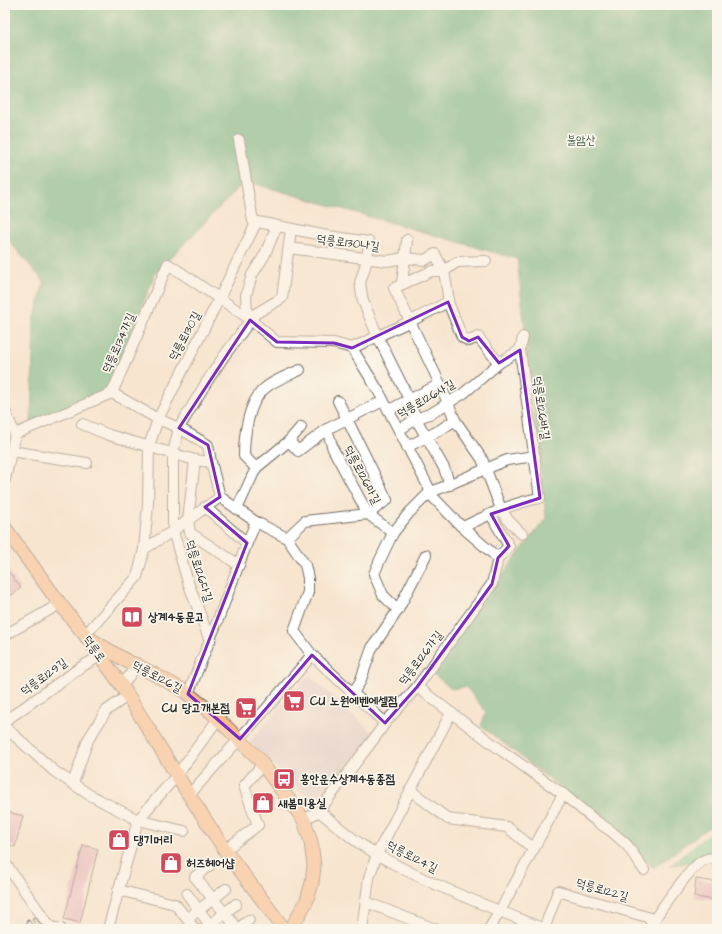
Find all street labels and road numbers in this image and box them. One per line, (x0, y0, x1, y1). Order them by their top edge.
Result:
street label: 덕릉로130나길 (315, 231, 381, 255)
street label: 덕릉로130길 (165, 308, 205, 364)
street label: 덕릉로134가길 (98, 310, 140, 376)
street label: 덕릉로126사길 (394, 375, 458, 422)
street label: 덕릉로126바길 (528, 375, 554, 441)
street label: 덕릉로126마길 (339, 443, 385, 508)
street label: 덕릉로126다길 (181, 538, 217, 604)
street label: 덕릉로126가길 (395, 627, 447, 689)
street label: 덕릉로 (79, 632, 109, 666)
street label: 덕릉로129길 (17, 654, 71, 700)
street label: 덕릉로126길 (129, 657, 185, 697)
street label: 덕릉로124길 (384, 837, 441, 877)
street label: 덕릉로122길 (574, 874, 631, 906)

